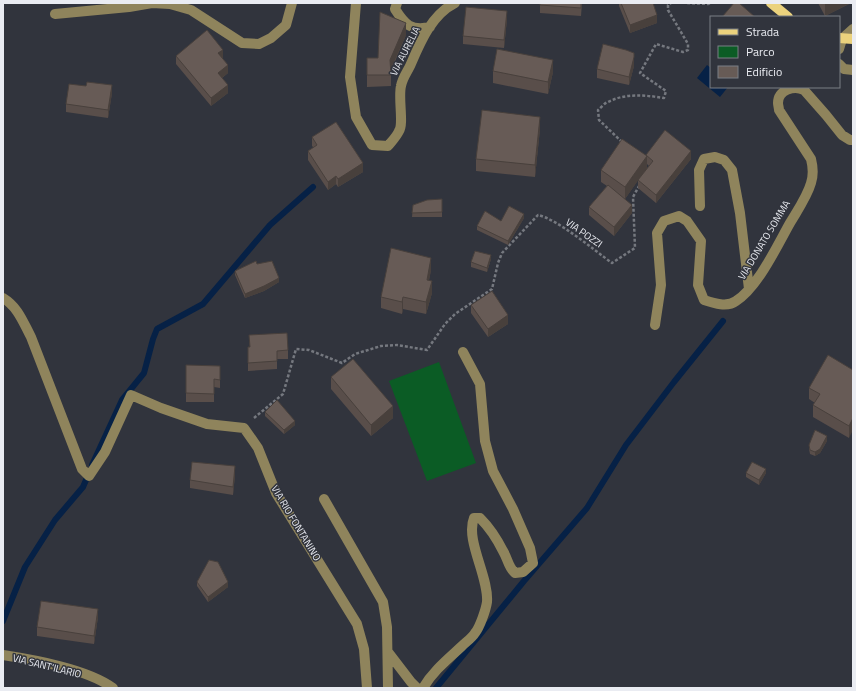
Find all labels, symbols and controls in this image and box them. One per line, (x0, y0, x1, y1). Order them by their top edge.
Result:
legend (710, 16, 840, 88)
text: Strada (746, 22, 779, 41)
street label: VIA AURELIA (386, 24, 424, 78)
text: Parco (746, 42, 775, 61)
text: Edificio (746, 62, 782, 81)
street label: VIA DONATO SOMMA (734, 197, 794, 283)
street label: VIA POZZI (562, 215, 606, 251)
street label: VIA RIO FONTANINO (267, 482, 325, 564)
street label: VIA SANT'ILARIO (11, 650, 83, 682)

